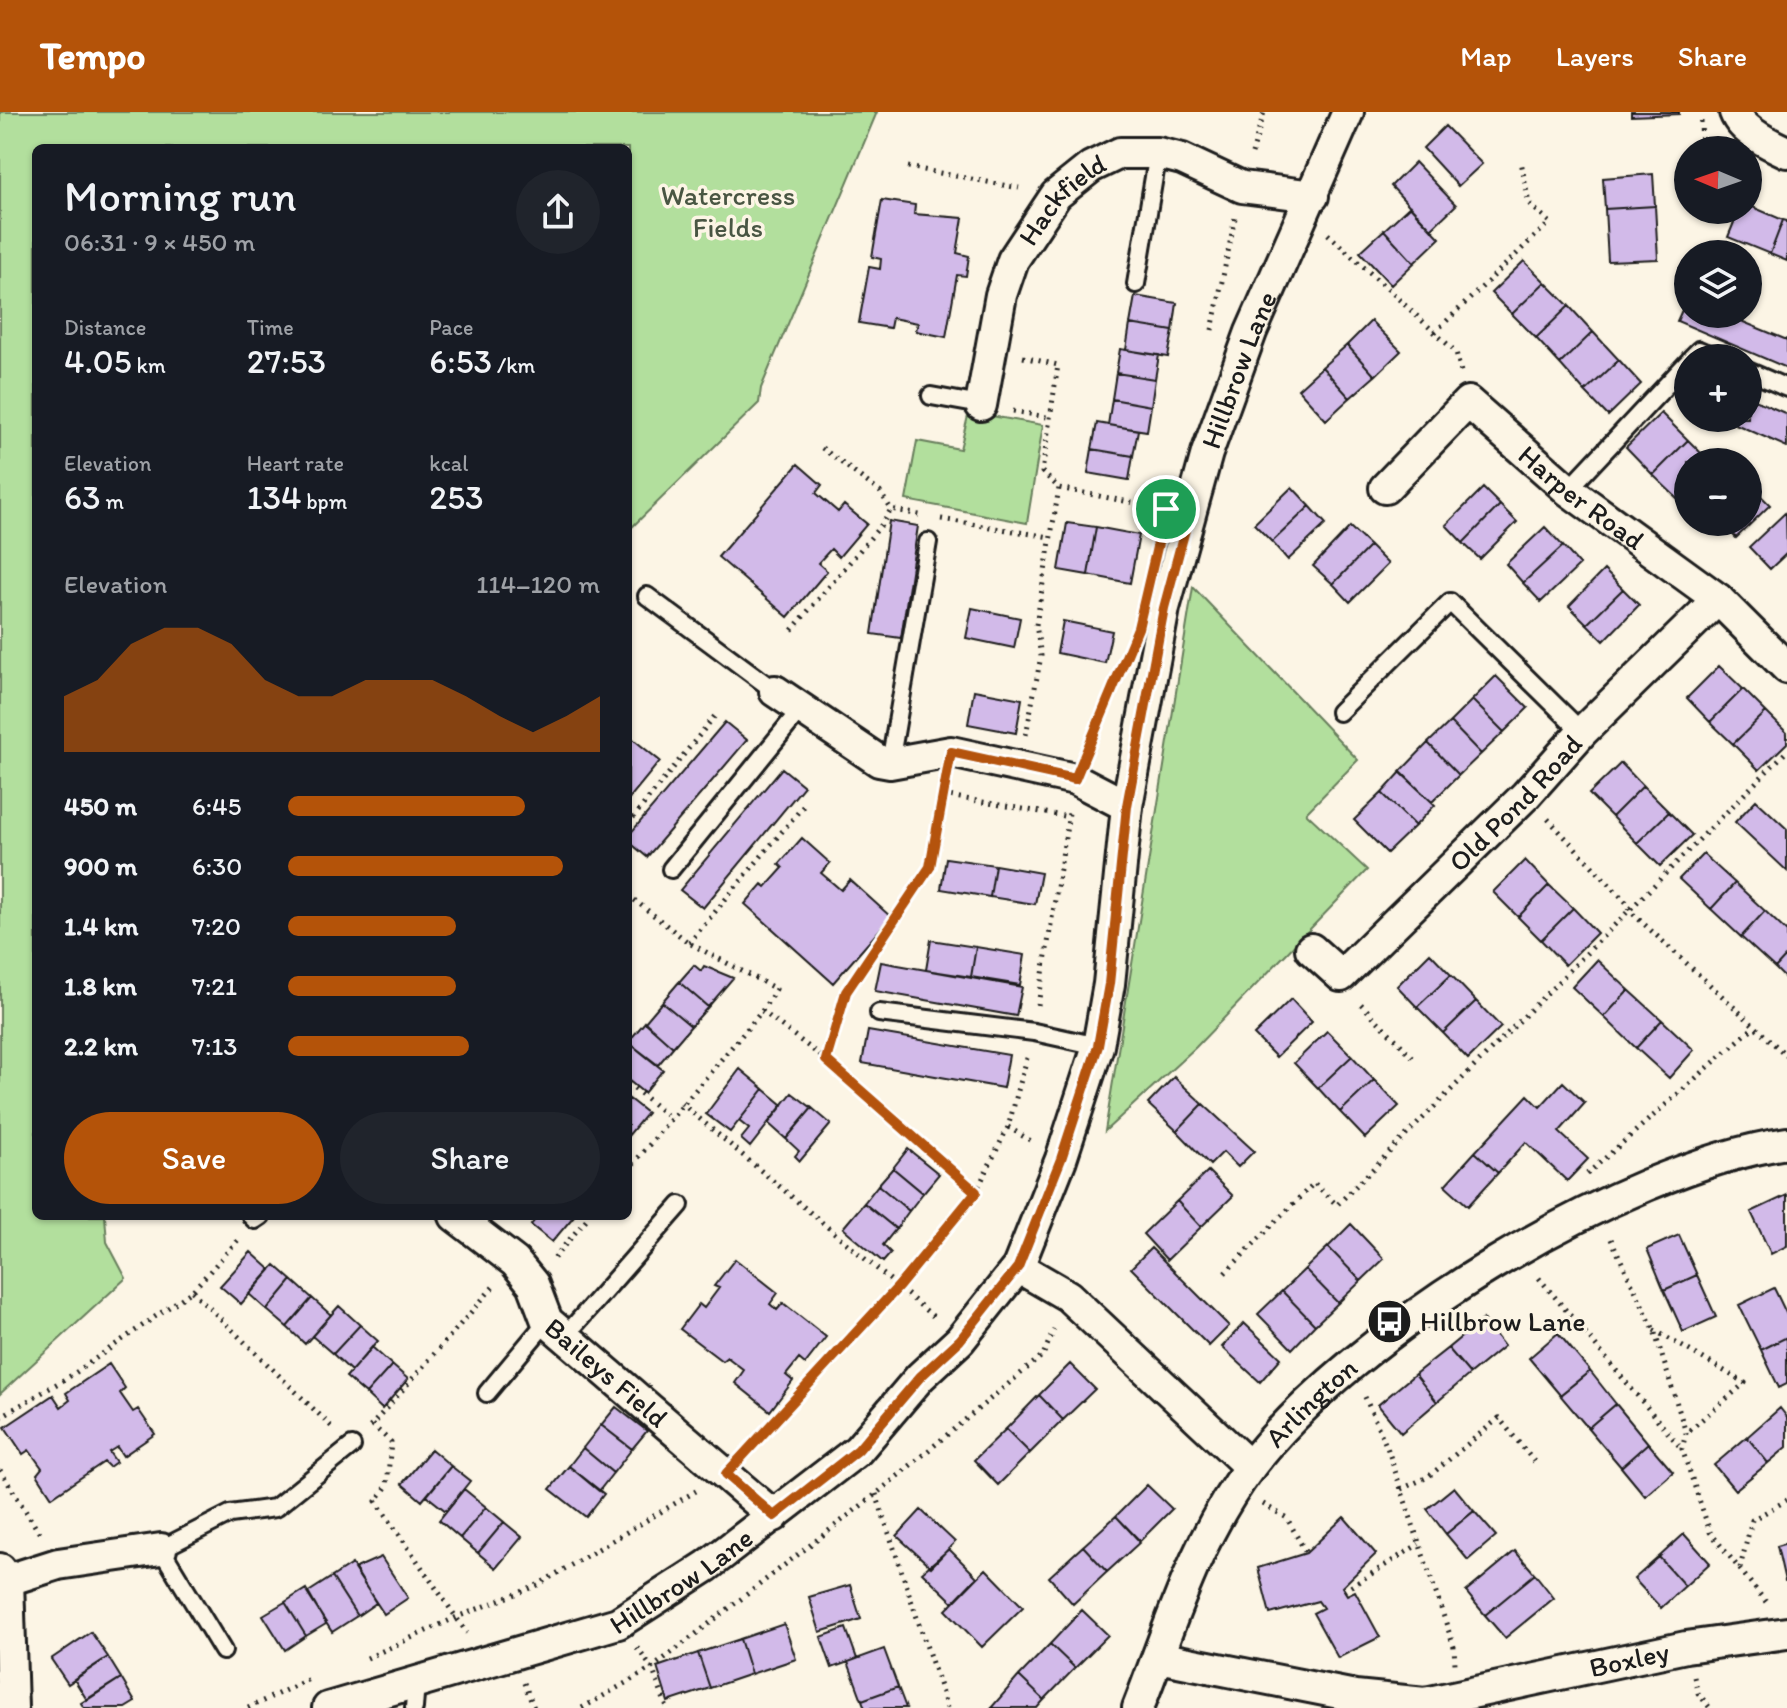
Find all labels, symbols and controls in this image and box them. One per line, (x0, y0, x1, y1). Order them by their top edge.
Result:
text: Tempo (40, 33, 146, 79)
text: Map (1460, 39, 1512, 73)
text: Layers (1556, 39, 1634, 73)
text: Share (1678, 39, 1747, 73)
north arrow (1674, 136, 1762, 224)
map controls (1674, 136, 1762, 536)
street label: Hackfield (1011, 145, 1112, 252)
text: Morning run (64, 169, 297, 222)
button: share (516, 170, 600, 254)
park label: Watercress Fields (661, 178, 795, 244)
text: 06:31 · 9 × 450 m (64, 226, 255, 258)
button: layers (1674, 240, 1762, 328)
street label: Hillbrow Lane (1193, 286, 1284, 453)
text: Distance (64, 314, 146, 341)
text: Time (247, 314, 294, 341)
text: Pace (429, 314, 473, 341)
text: 4.05 (64, 341, 132, 382)
text: 27:53 (247, 341, 326, 382)
text: 6:53 (429, 341, 492, 382)
button: + (1674, 344, 1762, 432)
text: km (132, 352, 166, 379)
text: /km (492, 352, 535, 379)
street label: Harper Road (1512, 437, 1652, 557)
button: − (1674, 448, 1762, 536)
text: Elevation (64, 450, 151, 477)
text: Heart rate (247, 450, 344, 477)
text: kcal (429, 450, 468, 477)
pin (1132, 475, 1200, 543)
text: 63 (64, 477, 101, 518)
text: 134 (247, 477, 301, 518)
text: 253 (429, 477, 484, 518)
icon: arrive (1144, 487, 1188, 531)
text: m (101, 488, 124, 515)
text: bpm (301, 488, 347, 515)
text: Elevation (64, 568, 167, 600)
text: 114–120 m (476, 568, 600, 600)
street label: Old Pond Road (1441, 727, 1589, 879)
text: 450 m (64, 790, 137, 822)
text: 6:45 (192, 790, 241, 822)
text: 900 m (64, 850, 137, 882)
text: 6:30 (192, 850, 242, 882)
text: 1.4 km (64, 910, 138, 942)
text: 7:20 (192, 910, 241, 942)
text: 1.8 km (64, 970, 137, 1002)
text: 7:21 (192, 970, 237, 1002)
text: 2.2 km (64, 1030, 138, 1062)
text: 7:13 (192, 1030, 238, 1062)
button: Save (64, 1112, 324, 1204)
button: Share (340, 1112, 600, 1204)
bus stop icon: Hillbrow Lane (1365, 1297, 1413, 1345)
place label: Hillbrow Lane (1420, 1304, 1586, 1338)
street label: Baileys Field (538, 1310, 675, 1434)
street label: Arlington (1257, 1350, 1364, 1454)
street label: Hillbrow Lane (603, 1520, 759, 1641)
street label: Boxley (1586, 1634, 1672, 1684)

